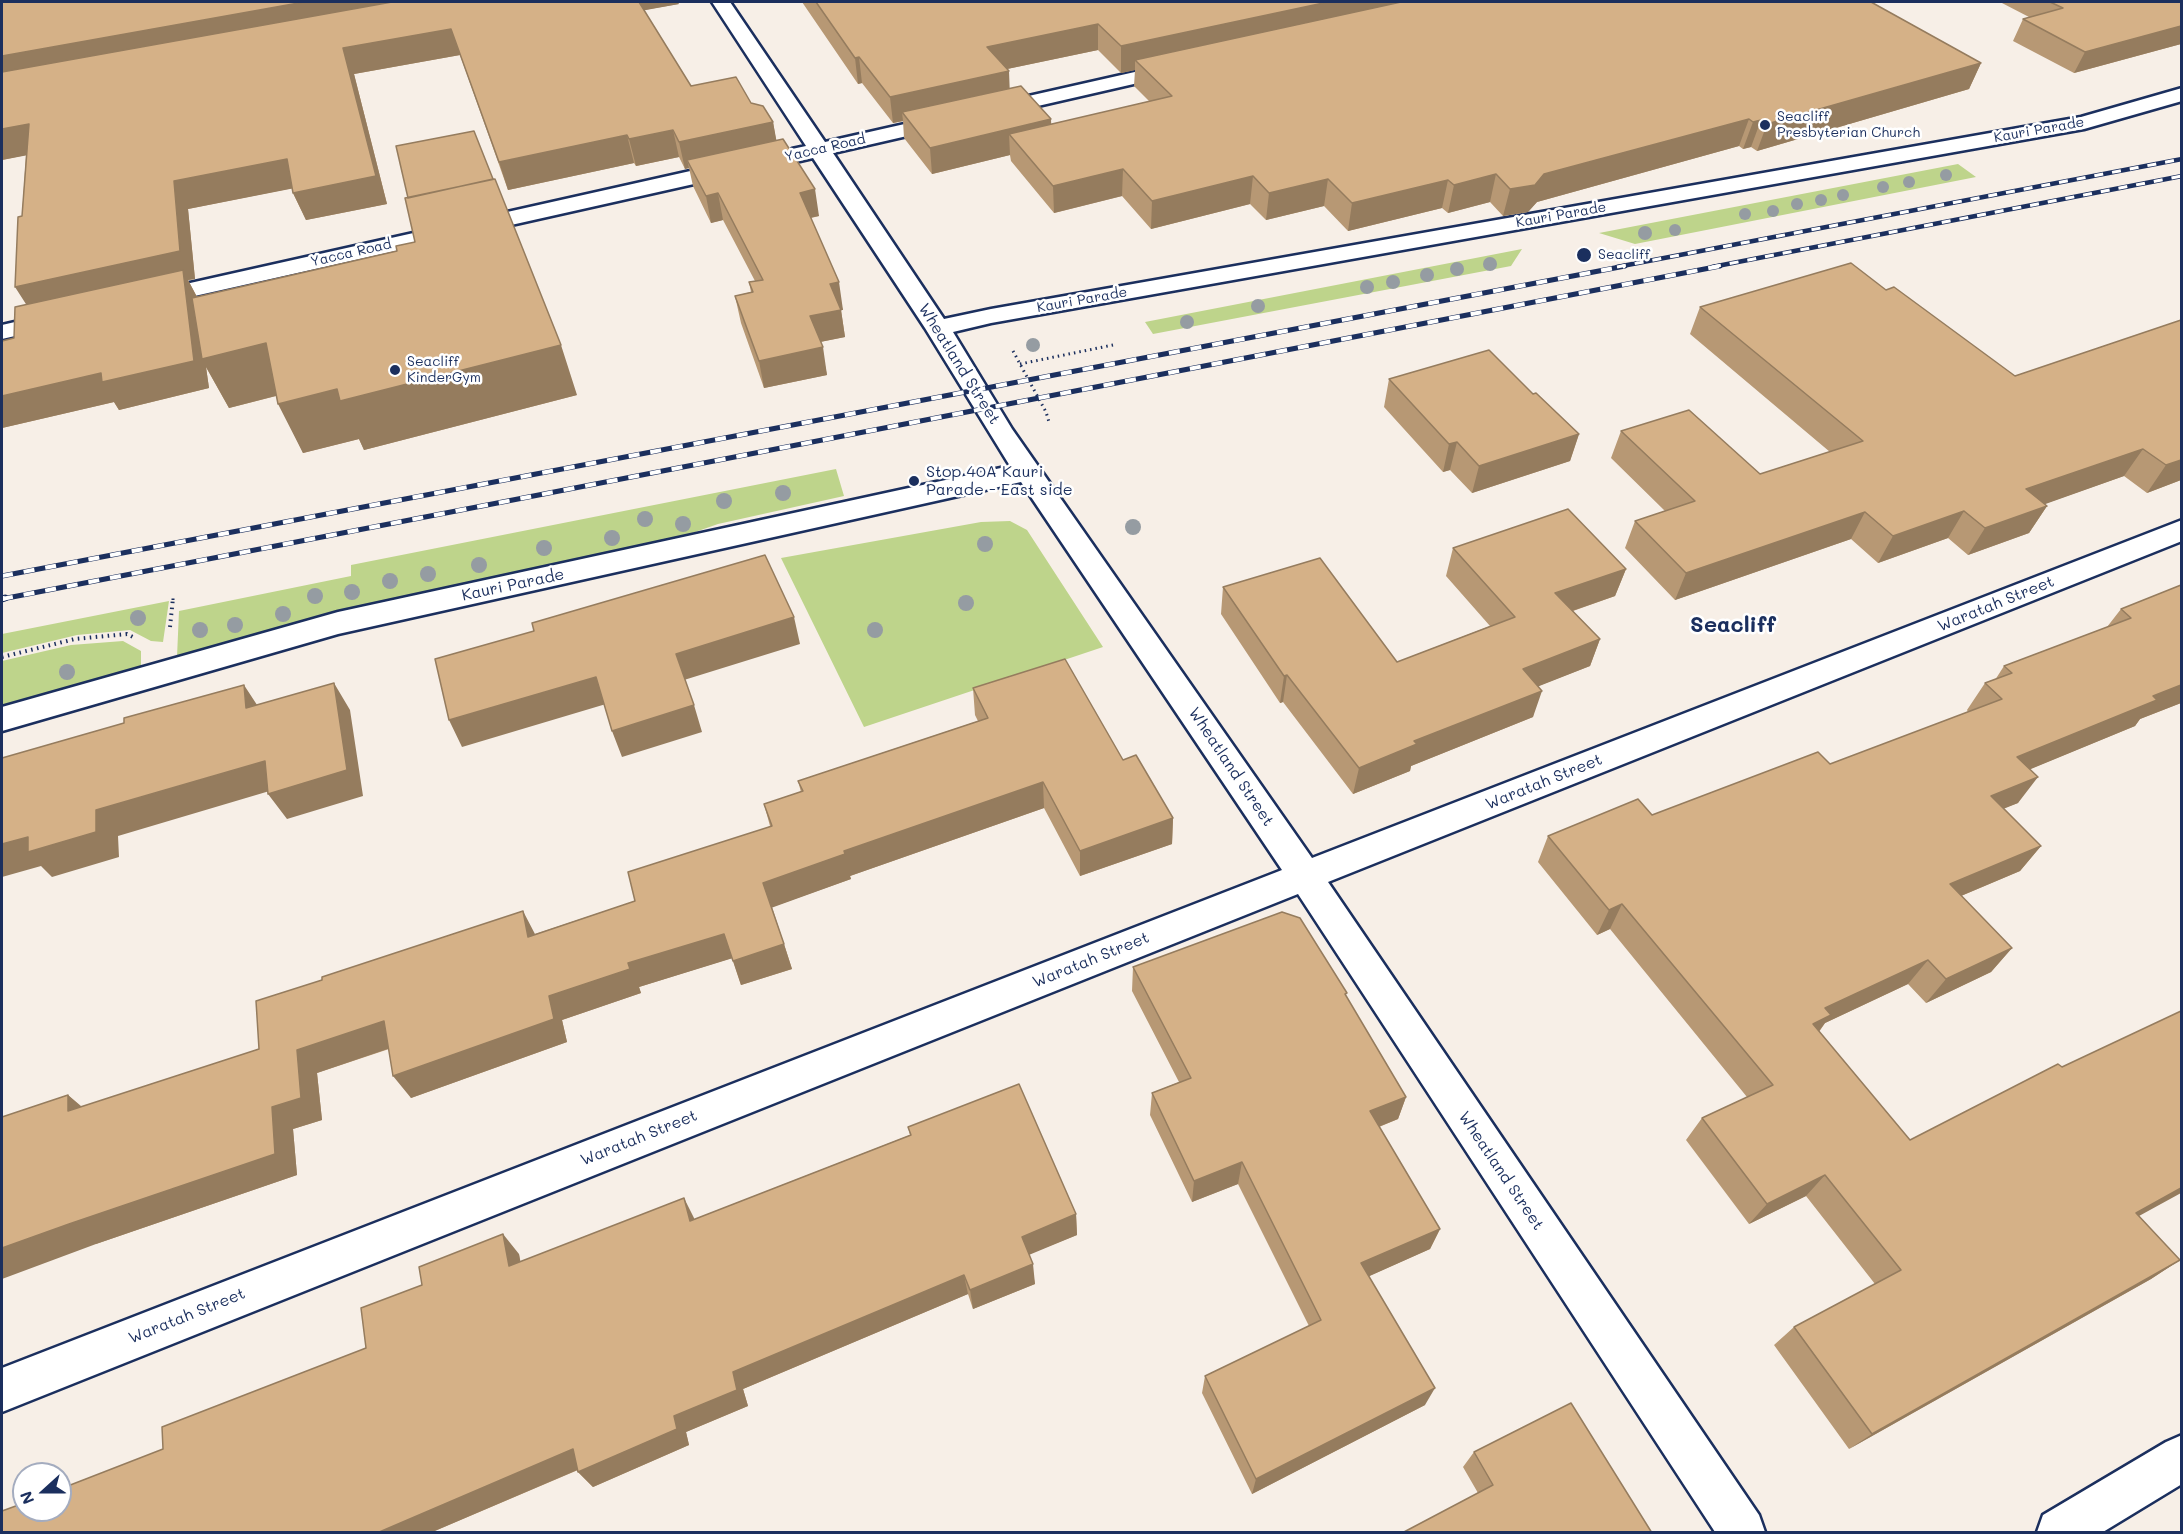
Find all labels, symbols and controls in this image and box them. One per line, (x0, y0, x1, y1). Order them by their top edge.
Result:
place label: Seacliff Presbyterian Church (1777, 109, 1920, 142)
street label: Kauri Parade (1993, 114, 2085, 146)
marker: Seacliff Presbyterian Church (1758, 118, 1772, 132)
street label: Yacca Road (783, 131, 867, 165)
street label: Kauri Parade (1515, 199, 1607, 231)
street label: Yacca Road (309, 236, 393, 270)
marker: Seacliff (1575, 246, 1593, 264)
place label: Seacliff (1598, 247, 1650, 263)
street label: Kauri Parade (1036, 284, 1128, 316)
street label: Wheatland Street (914, 300, 1004, 428)
place label: Seacliff KinderGym (407, 354, 481, 386)
marker: Seacliff KinderGym (388, 363, 402, 377)
place label: Stop 40A Kauri Parade - East side (926, 462, 1073, 500)
marker: Stop 40A Kauri Parade - East side (907, 474, 921, 488)
street label: Kauri Parade (460, 565, 566, 605)
street label: Waratah Street (1935, 572, 2057, 636)
district label: Seacliff (1690, 612, 1776, 638)
street label: Wheatland Street (1184, 704, 1278, 830)
street label: Waratah Street (1483, 750, 1605, 814)
street label: Waratah Street (1030, 928, 1152, 992)
street label: Waratah Street (578, 1106, 700, 1170)
street label: Wheatland Street (1454, 1108, 1548, 1234)
street label: Waratah Street (126, 1284, 248, 1348)
north arrow (12, 1462, 72, 1522)
text: N (15, 1488, 39, 1507)

